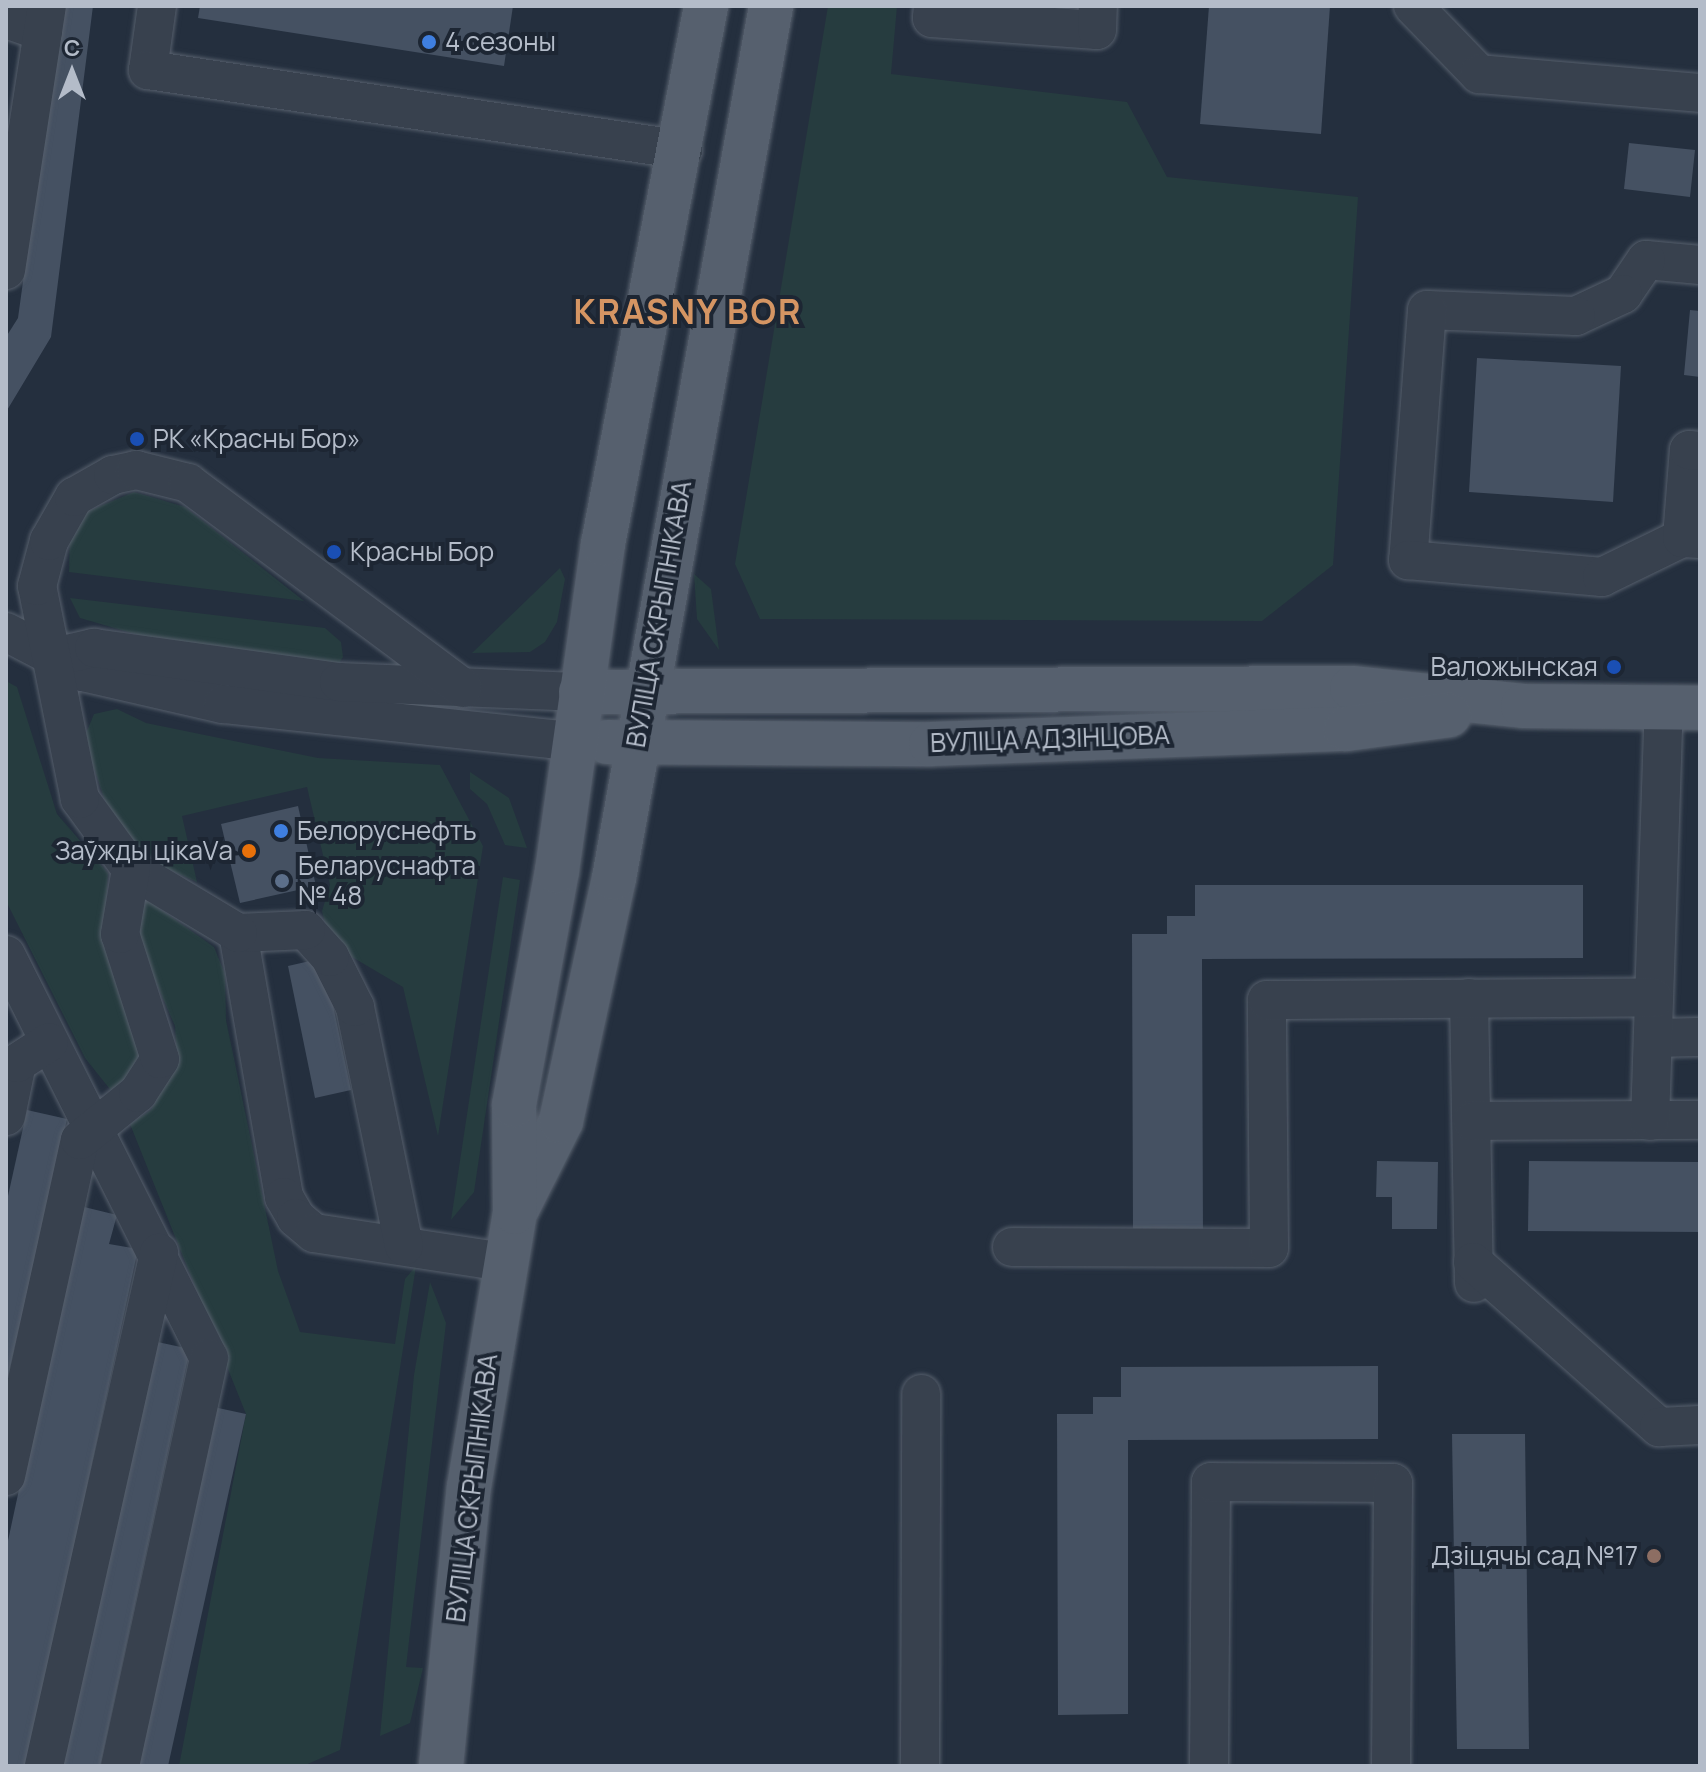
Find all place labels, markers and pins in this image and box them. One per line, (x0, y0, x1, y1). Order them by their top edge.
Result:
place label: 4 сезоны (445, 26, 556, 58)
marker: 4 сезоны (420, 33, 438, 51)
place label: РК «Красны Бор» (153, 423, 361, 455)
marker: РК «Красны Бор» (128, 430, 146, 448)
place label: Красны Бор (350, 536, 494, 568)
marker: Красны Бор (325, 543, 343, 561)
place label: Валожынская (1430, 651, 1598, 683)
marker: Валожынская (1605, 658, 1623, 676)
place label: Белоруснефть (297, 815, 477, 847)
marker: Белоруснефть (272, 822, 290, 840)
place label: Заўжды цікаVа (55, 835, 233, 867)
marker: Заўжды цікаVа (240, 842, 258, 860)
place label: Беларуснафта № 48 (298, 850, 476, 912)
marker: Беларуснафта № 48 (273, 872, 291, 890)
place label: Дзіцячы сад №17 (1431, 1540, 1638, 1572)
marker: Дзіцячы сад №17 (1645, 1547, 1663, 1565)

